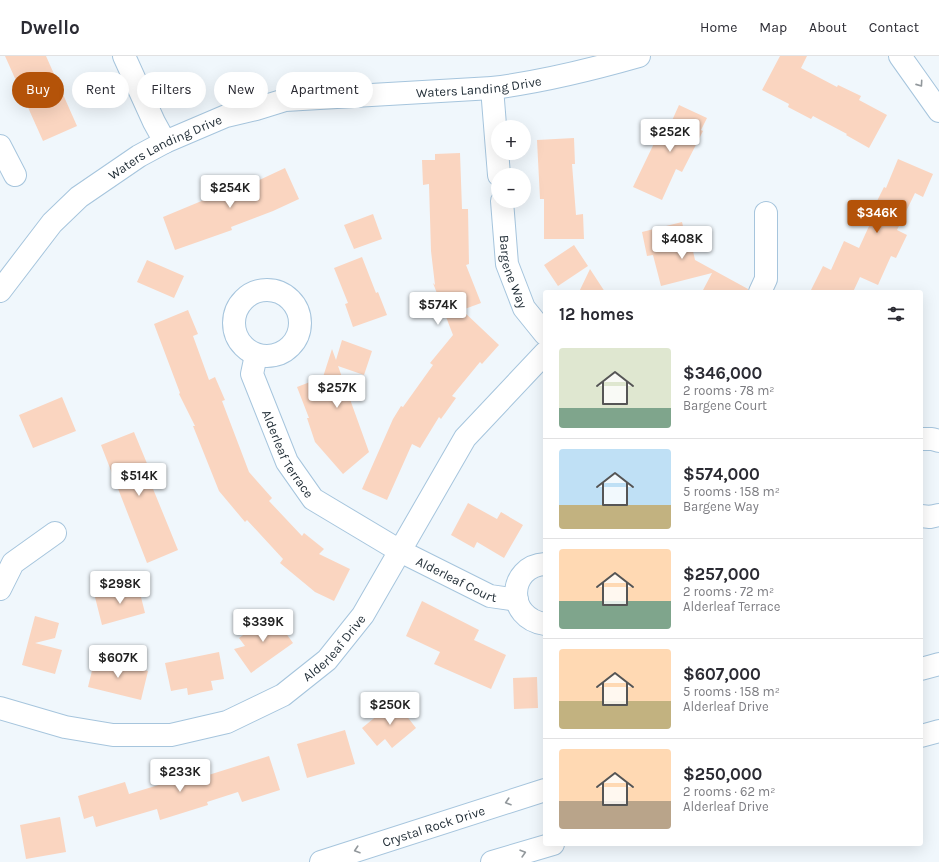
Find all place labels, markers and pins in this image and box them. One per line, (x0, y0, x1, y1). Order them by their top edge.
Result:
pin: $252K (642, 119, 698, 153)
pin: $254K (202, 175, 258, 209)
pin: $346K (849, 200, 905, 234)
pin: $408K (654, 226, 710, 260)
pin: $574K (410, 292, 466, 326)
pin: $257K (309, 375, 365, 409)
pin: $514K (111, 463, 167, 497)
pin: $298K (92, 571, 148, 605)
pin: $339K (235, 609, 291, 643)
pin: $607K (90, 645, 146, 679)
pin: $250K (362, 692, 418, 726)
pin: $233K (152, 759, 208, 793)

